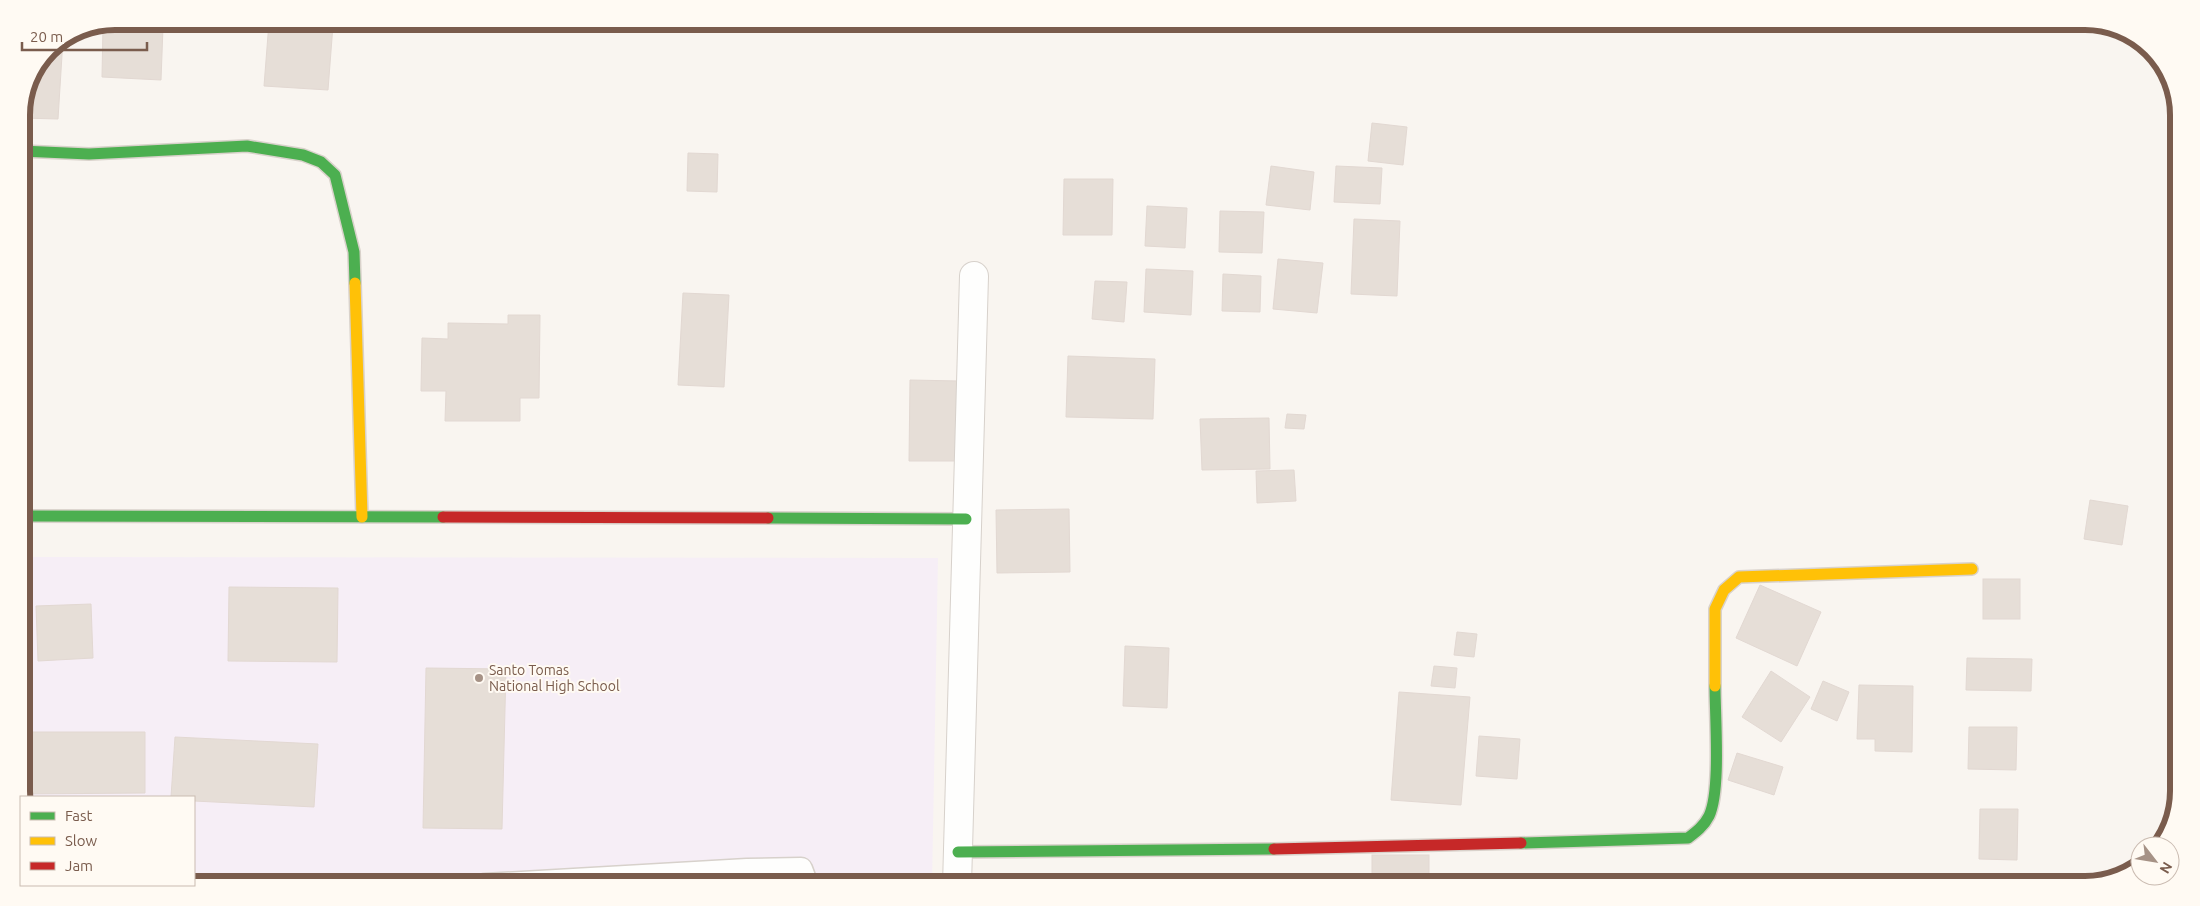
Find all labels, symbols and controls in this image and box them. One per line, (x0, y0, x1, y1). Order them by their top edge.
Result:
scale bar (22, 20, 148, 52)
text: 20 m (30, 28, 63, 45)
place label: Santo Tomas National High School (489, 662, 620, 694)
marker: Santo Tomas National High School (473, 672, 485, 684)
legend (20, 796, 195, 886)
text: Fast (65, 807, 93, 824)
text: Slow (65, 832, 98, 849)
north arrow (2130, 836, 2180, 886)
text: Jam (65, 857, 93, 874)
text: N (2157, 859, 2176, 876)

